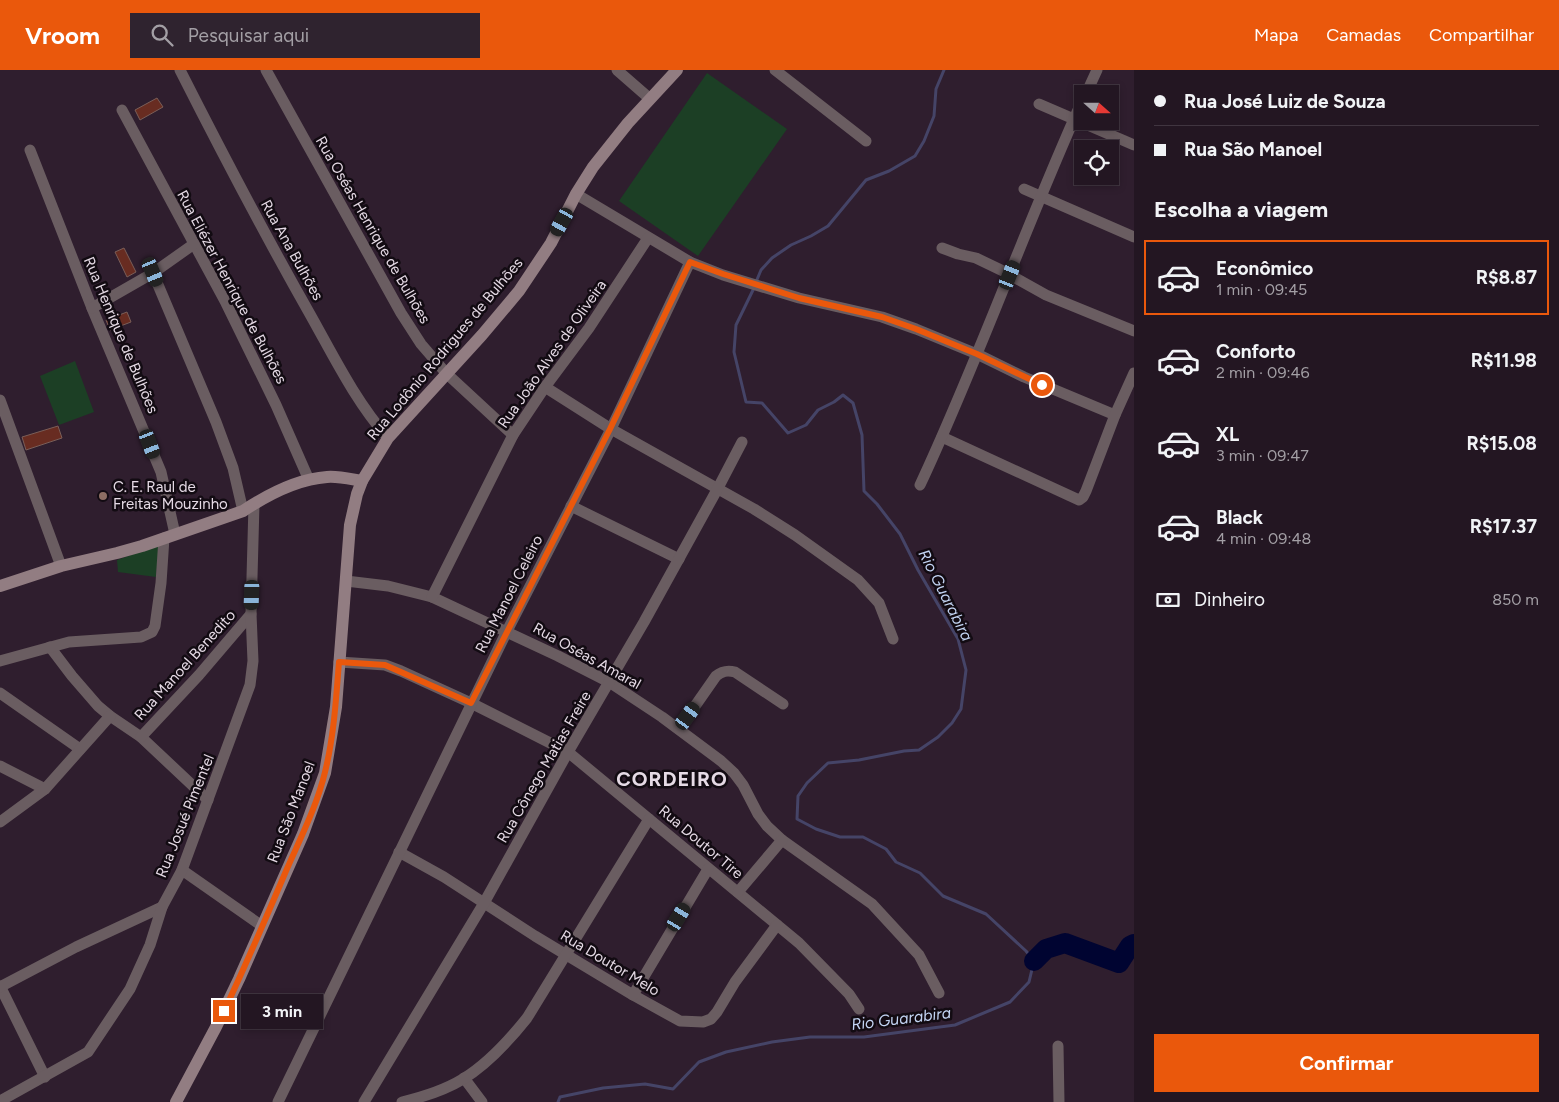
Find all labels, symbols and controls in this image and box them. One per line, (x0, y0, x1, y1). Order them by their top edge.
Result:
search box (130, 13, 480, 58)
text: Vroom (25, 21, 100, 50)
icon: search (148, 21, 176, 49)
text: Pesquisar aqui (188, 24, 309, 47)
text: Mapa (1254, 24, 1298, 46)
text: Camadas (1326, 24, 1401, 46)
text: Compartilhar (1429, 24, 1534, 46)
north arrow (1074, 85, 1119, 130)
map controls (1074, 85, 1119, 185)
text: Rua José Luiz de Souza (1184, 90, 1386, 113)
street label: Rua Oséas Henrique de Bulhões (312, 133, 434, 327)
text: Rua São Manoel (1184, 138, 1322, 161)
button: locate (1074, 140, 1119, 185)
street label: Rua Eliézer Henrique de Bulhões (173, 187, 291, 387)
text: Escolha a viagem (1154, 196, 1328, 223)
street label: Rua Ana Bulhões (257, 197, 327, 303)
car (548, 205, 575, 239)
street label: Rua Henrique de Bulhões (80, 254, 162, 416)
street label: Rua Lodônio Rodrigues de Bulhões (363, 254, 527, 444)
car (140, 255, 165, 289)
icon: car (1156, 255, 1201, 300)
text: Econômico (1216, 257, 1313, 280)
car (997, 258, 1022, 292)
text: R$8.87 (1476, 266, 1537, 289)
street label: Rua João Alves de Oliveira (494, 276, 610, 432)
text: 1 min · 09:45 (1216, 280, 1307, 299)
icon: car (1156, 338, 1201, 383)
text: Conforto (1216, 340, 1296, 363)
text: R$11.98 (1471, 349, 1537, 372)
text: 2 min · 09:46 (1216, 363, 1309, 382)
route start (1031, 374, 1053, 396)
icon: car (1156, 421, 1201, 466)
text: XL (1216, 423, 1239, 446)
car (137, 427, 162, 461)
text: R$15.08 (1467, 432, 1537, 455)
text: 3 min · 09:47 (1216, 446, 1309, 465)
place label: C. E. Raul de Freitas Mouzinho (113, 478, 228, 513)
marker: C. E. Raul de Freitas Mouzinho (97, 490, 109, 502)
icon: car (1156, 504, 1201, 549)
text: Black (1216, 506, 1263, 529)
text: R$17.37 (1470, 515, 1537, 538)
text: 4 min · 09:48 (1216, 529, 1311, 548)
street label: Rua Manoel Celeiro (472, 532, 547, 656)
water label: Rio Guarabira (914, 546, 977, 644)
car (243, 580, 260, 610)
icon: cash (1154, 586, 1182, 614)
text: Dinheiro (1194, 588, 1265, 611)
text: 850 m (1492, 590, 1539, 609)
street label: Rua Manoel Benedito (131, 606, 239, 724)
street label: Rua Oséas Amaral (530, 619, 644, 693)
street label: Rua Cônego Matias Freire (493, 688, 595, 846)
car (673, 699, 702, 733)
street label: Rua Josué Pimentel (152, 752, 218, 880)
street label: Rua São Manoel (263, 759, 319, 865)
district label: CORDEIRO (616, 767, 728, 791)
street label: Rua Doutor Tire (655, 801, 747, 883)
car (664, 900, 693, 934)
street label: Rua Doutor Melo (557, 926, 663, 1000)
callout: 3 min (242, 994, 324, 1028)
route end (213, 1000, 235, 1022)
text: 3 min (262, 1002, 302, 1021)
water label: Rio Guarabira (850, 1003, 952, 1034)
button: Confirmar (1154, 1034, 1539, 1092)

